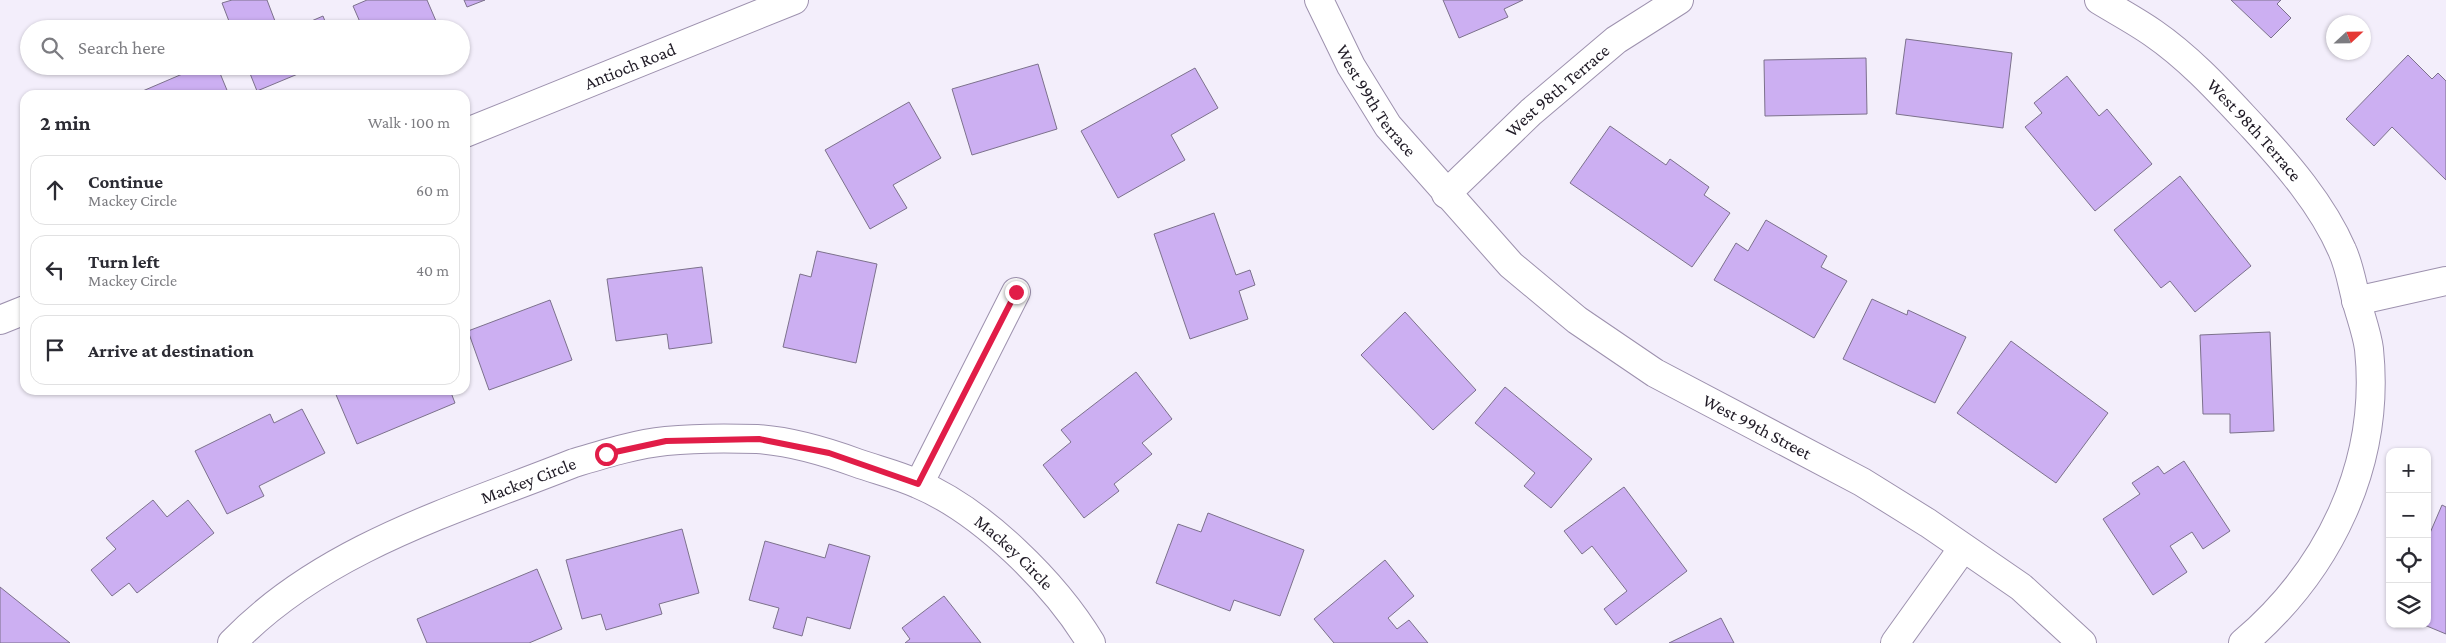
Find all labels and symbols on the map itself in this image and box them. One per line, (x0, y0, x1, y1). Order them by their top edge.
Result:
north arrow (2326, 15, 2371, 60)
street label: Antioch Road (582, 39, 679, 94)
street label: West 98th Terrace (1501, 40, 1613, 141)
street label: West 99th Terrace (1332, 41, 1420, 161)
street label: West 98th Terrace (2203, 75, 2306, 185)
route end (1005, 281, 1028, 304)
street label: West 99th Street (1699, 390, 1816, 464)
route start (595, 443, 618, 466)
street label: Mackey Circle (478, 453, 579, 508)
street label: Mackey Circle (971, 511, 1057, 594)

